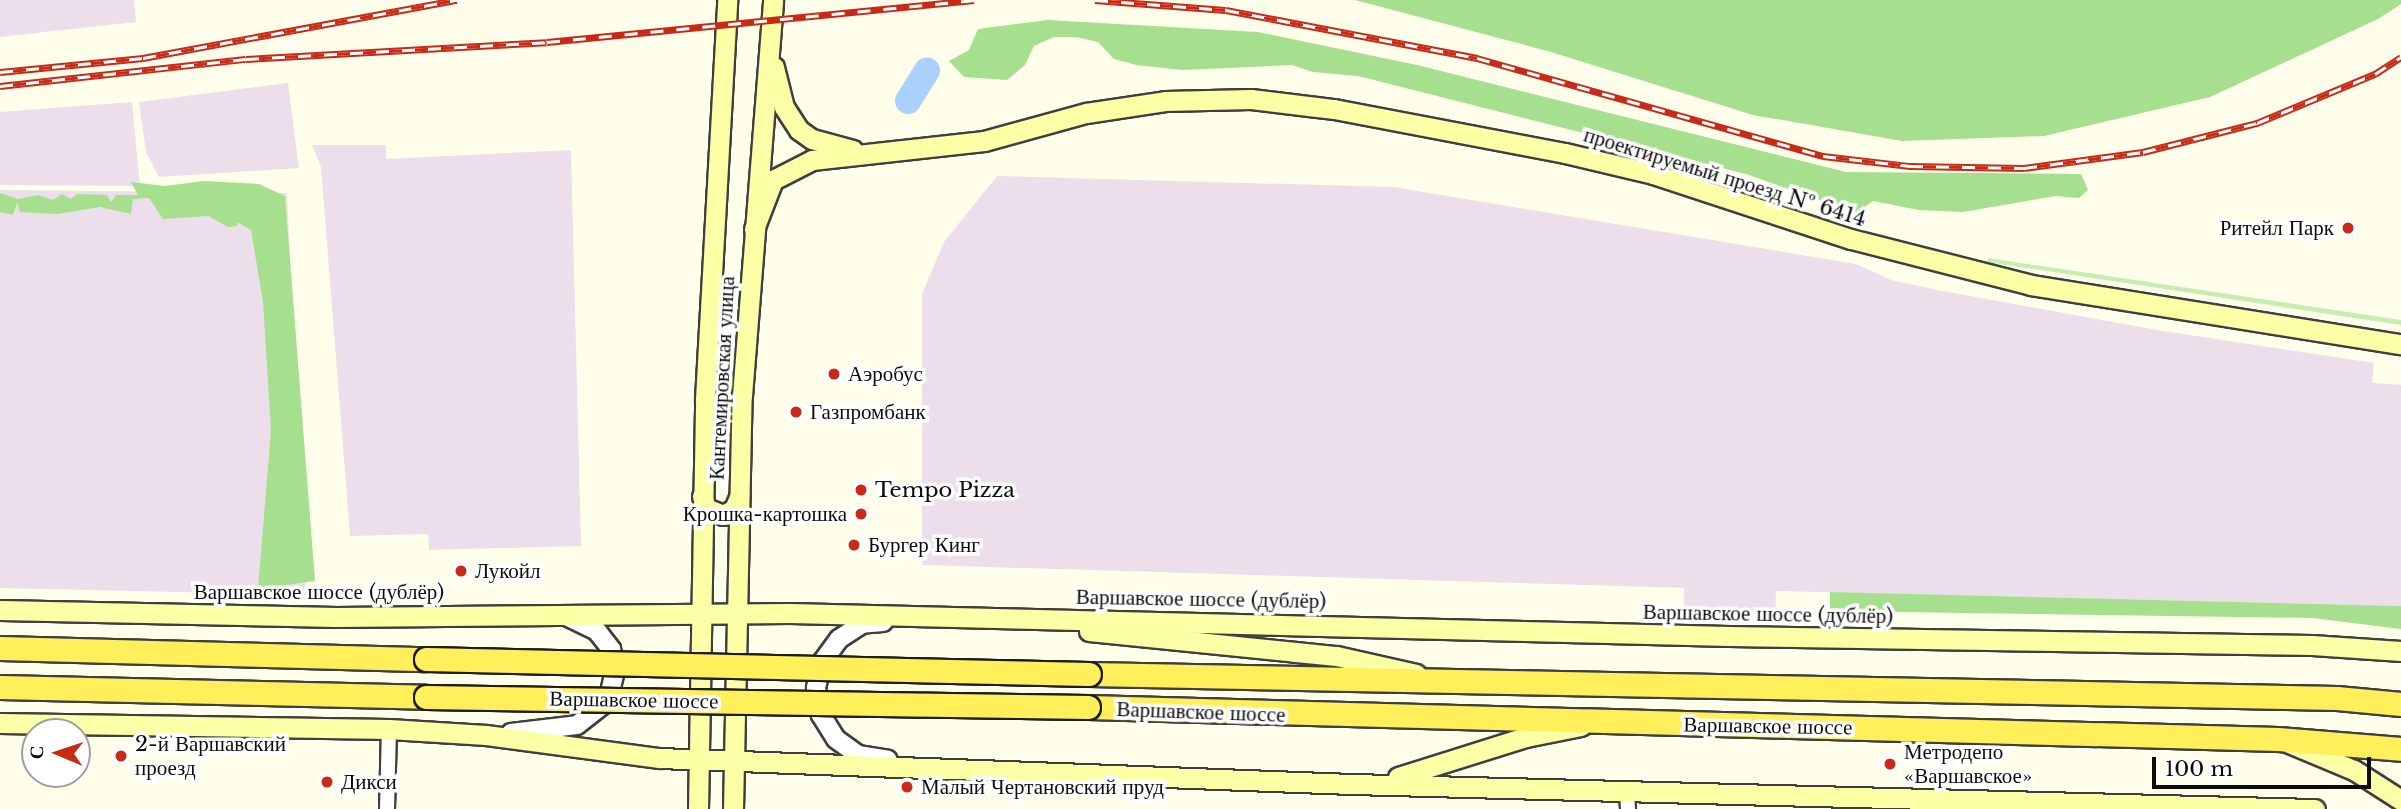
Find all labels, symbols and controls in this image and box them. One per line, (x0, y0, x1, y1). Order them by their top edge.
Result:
street label: проектируемый проезд № 6414 (1581, 122, 1869, 232)
place label: Ритейл Парк (2220, 215, 2334, 241)
marker: Ритейл Парк (2340, 220, 2356, 236)
street label: Кантемировская улица (704, 275, 740, 481)
place label: Аэробус (848, 361, 923, 387)
marker: Аэробус (826, 366, 842, 382)
place label: Газпромбанк (810, 399, 926, 425)
marker: Газпромбанк (788, 404, 804, 420)
place label: Tempo Pizza (875, 477, 1015, 503)
marker: Tempo Pizza (853, 482, 869, 498)
place label: Крошка-картошка (683, 501, 847, 527)
marker: Крошка-картошка (853, 506, 869, 522)
place label: Бургер Кинг (868, 532, 980, 558)
marker: Бургер Кинг (846, 537, 862, 553)
place label: Лукойл (475, 558, 541, 584)
marker: Лукойл (453, 563, 469, 579)
street label: Варшавское шоссе (дублёр) (194, 579, 444, 605)
street label: Варшавское шоссе (дублёр) (1076, 584, 1326, 614)
street label: Варшавское шоссе (дублёр) (1643, 599, 1893, 629)
street label: Варшавское шоссе (549, 686, 719, 714)
street label: Варшавское шоссе (1116, 696, 1286, 728)
street label: Варшавское шоссе (1683, 712, 1853, 740)
north arrow (21, 718, 91, 788)
place label: 2-й Варшавский проезд (135, 731, 286, 781)
place label: Метродепо «Варшавское» (1904, 739, 2032, 789)
scale bar (2156, 742, 2375, 786)
text: С (25, 745, 48, 760)
marker: 2-й Варшавский проезд (113, 748, 129, 764)
marker: Метродепо «Варшавское» (1882, 756, 1898, 772)
text: 100 m (2165, 756, 2233, 782)
place label: Дикси (341, 769, 397, 795)
marker: Дикси (319, 774, 335, 790)
place label: Малый Чертановский пруд (921, 774, 1164, 800)
marker: Малый Чертановский пруд (899, 779, 915, 795)

